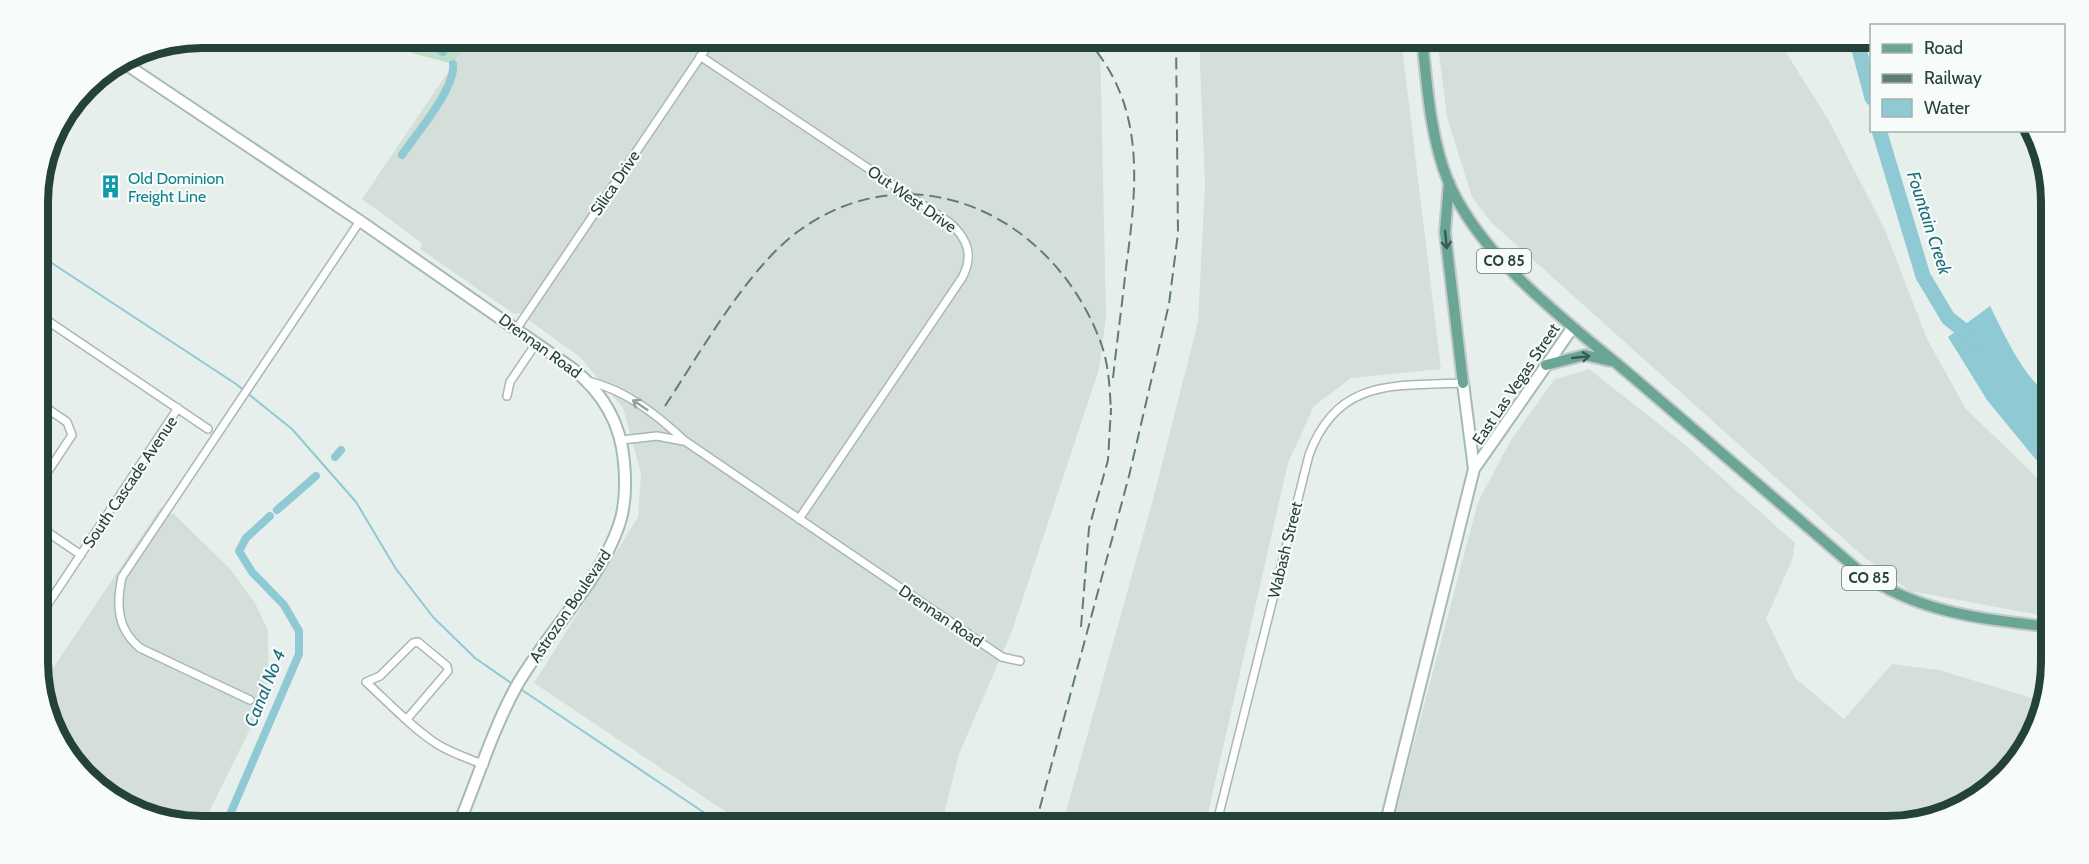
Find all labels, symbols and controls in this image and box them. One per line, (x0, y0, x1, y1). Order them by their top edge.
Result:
legend (1870, 24, 2065, 132)
text: Road (1924, 37, 1963, 59)
text: Railway (1924, 67, 1982, 89)
text: Water (1924, 97, 1970, 119)
street label: Silica Drive (586, 147, 644, 219)
street label: Out West Drive (864, 161, 960, 237)
place label: Old Dominion Freight Line (128, 169, 224, 206)
water label: Fountain Creek (1902, 169, 1956, 279)
building icon: Old Dominion Freight Line (97, 174, 123, 200)
one-way arrow (1441, 230, 1452, 250)
road number: CO 85 (1477, 249, 1531, 273)
street label: Drennan Road (495, 310, 585, 382)
street label: East Las Vegas Street (1468, 319, 1564, 448)
one-way arrow (1571, 351, 1591, 362)
one-way arrow (632, 399, 649, 411)
street label: South Cascade Avenue (79, 413, 181, 551)
street label: Wabash Street (1264, 499, 1306, 600)
street label: Astrozon Boulevard (525, 546, 615, 666)
road number: CO 85 (1842, 566, 1896, 590)
street label: Drennan Road (895, 581, 987, 651)
water label: Canal No 4 (240, 646, 290, 730)

